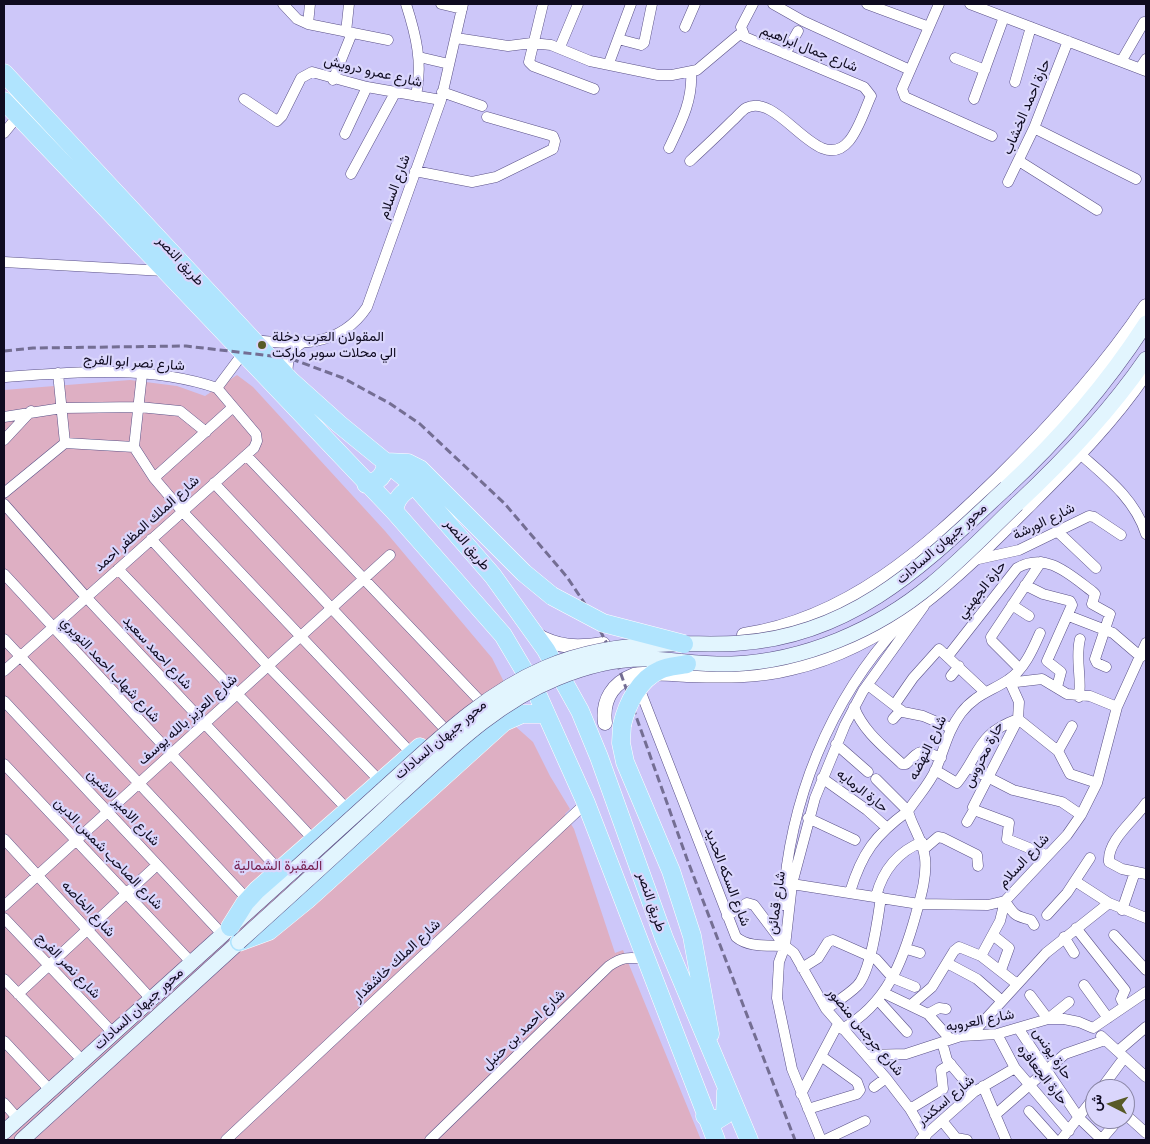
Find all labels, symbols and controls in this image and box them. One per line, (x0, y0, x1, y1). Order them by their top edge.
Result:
street label: شارع جمال ابراهيم (758, 22, 860, 76)
street label: شارع عمرو درويش (322, 53, 424, 91)
street label: حارة احمد الخشاب (999, 57, 1055, 157)
street label: شارع السلام (376, 153, 414, 221)
street label: طريق النصر (153, 232, 207, 290)
place label: المقولان العرب دخلة الي محلات سوبر ماركت (272, 329, 396, 362)
marker: المقولان العرب دخلة الي محلات سوبر ماركت (256, 339, 268, 351)
street label: شارع نصر ابو الفرج (83, 351, 185, 375)
street label: شارع الملك المظفر احمد (91, 472, 203, 576)
street label: محور جيهان السادات (893, 500, 991, 588)
street label: شارع الورشة (1010, 500, 1078, 544)
street label: طريق النصر (441, 516, 493, 574)
street label: حارة الجهيني (954, 558, 1010, 622)
street label: شارع احمد سعيد (119, 613, 195, 693)
street label: شارع شهاب احمد النويري (57, 614, 163, 726)
street label: شارع العزيز بالله يوسف (135, 671, 241, 769)
street label: محور جيهان السادات (392, 697, 490, 783)
street label: شارع النهضه (905, 713, 951, 783)
street label: حارة محروس (960, 719, 1008, 791)
street label: شارع الامير لاشين (83, 766, 163, 850)
street label: حارة الرمايه (833, 766, 891, 816)
street label: شارع الصاحب شمس الدين (50, 795, 166, 913)
street label: شارع السكه الحديد (701, 825, 753, 929)
street label: شارع السلام (995, 831, 1053, 891)
park label: المقبرة الشمالية (234, 858, 322, 874)
street label: طريق النصر (633, 870, 669, 934)
street label: شارع قمائن (764, 870, 790, 936)
street label: شارع الخاصه (58, 877, 118, 941)
street label: شارع الملك خاشقدار (350, 916, 444, 1006)
street label: شارع نصر الفرج (32, 930, 104, 1002)
street label: محور جيهان السادات (91, 964, 187, 1054)
street label: شارع جرجس منصور (823, 984, 907, 1080)
street label: شارع احمد بن حنبل (479, 986, 569, 1074)
street label: شارع العروبه (944, 1006, 1016, 1036)
street label: حارة يونس (1029, 1025, 1075, 1083)
street label: حارة الجعافره (1013, 1041, 1071, 1109)
street label: شارع اسكندر (914, 1072, 978, 1130)
north arrow (1085, 1079, 1135, 1129)
text: ش (1086, 1094, 1106, 1112)

